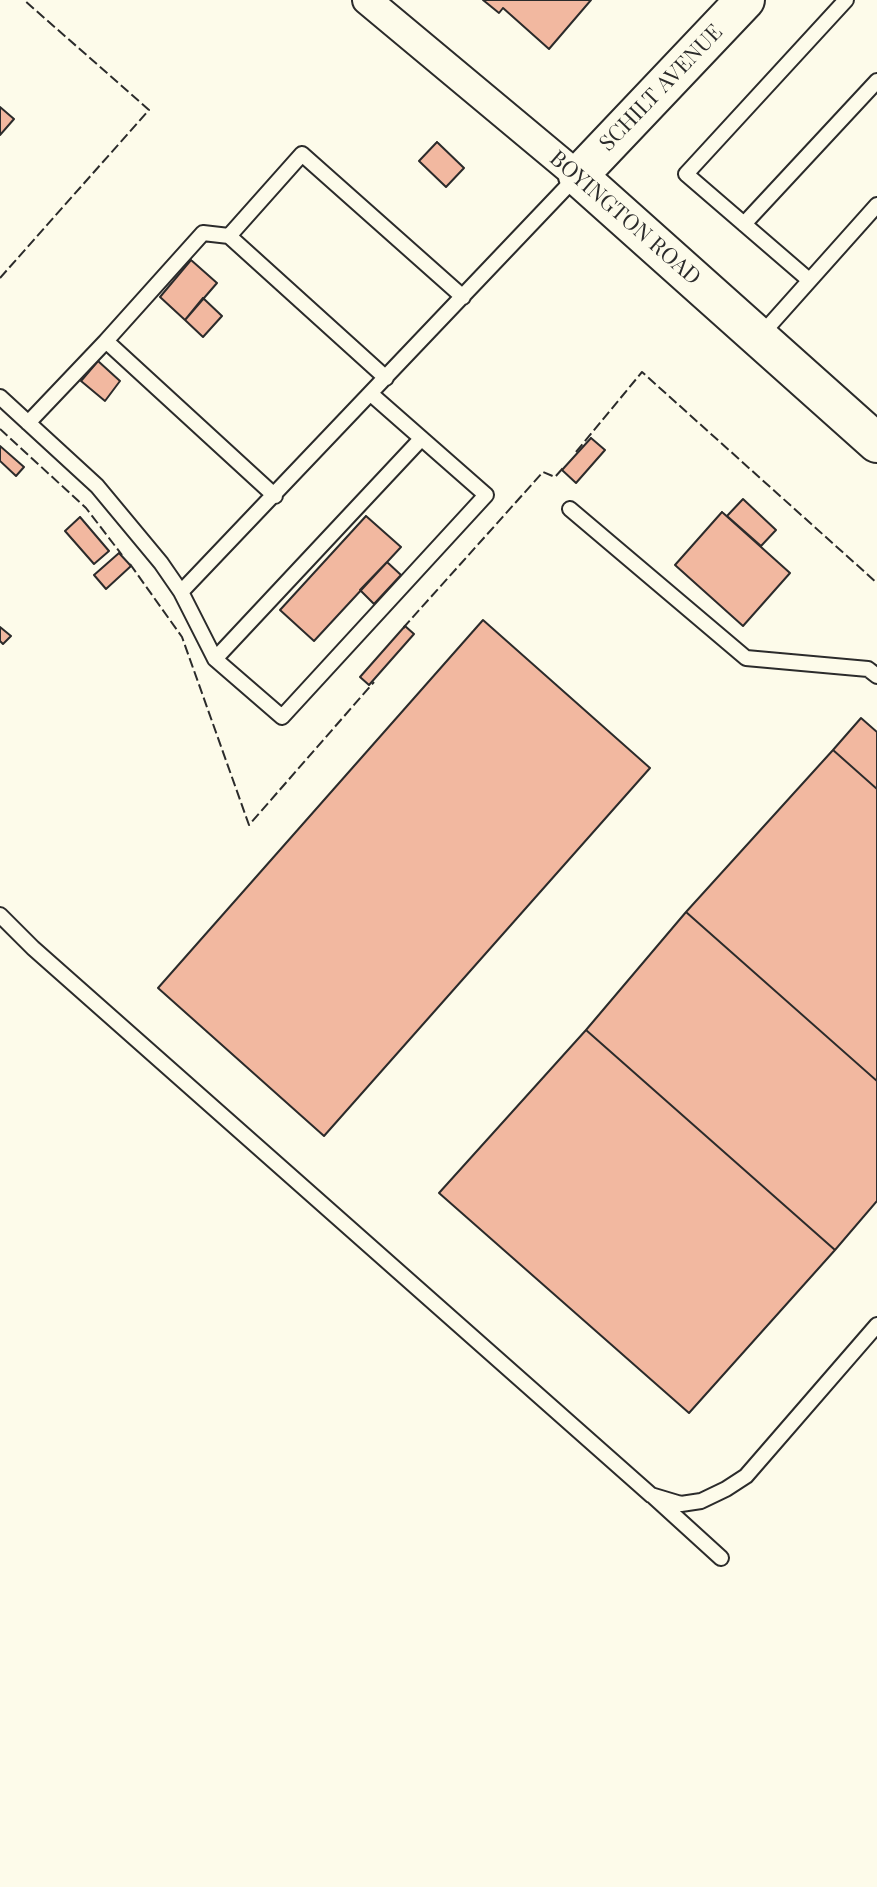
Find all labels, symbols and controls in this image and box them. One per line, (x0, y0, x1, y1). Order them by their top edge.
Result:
street label: SCHILT AVENUE (594, 19, 728, 157)
street label: BOYINGTON ROAD (544, 145, 706, 291)

